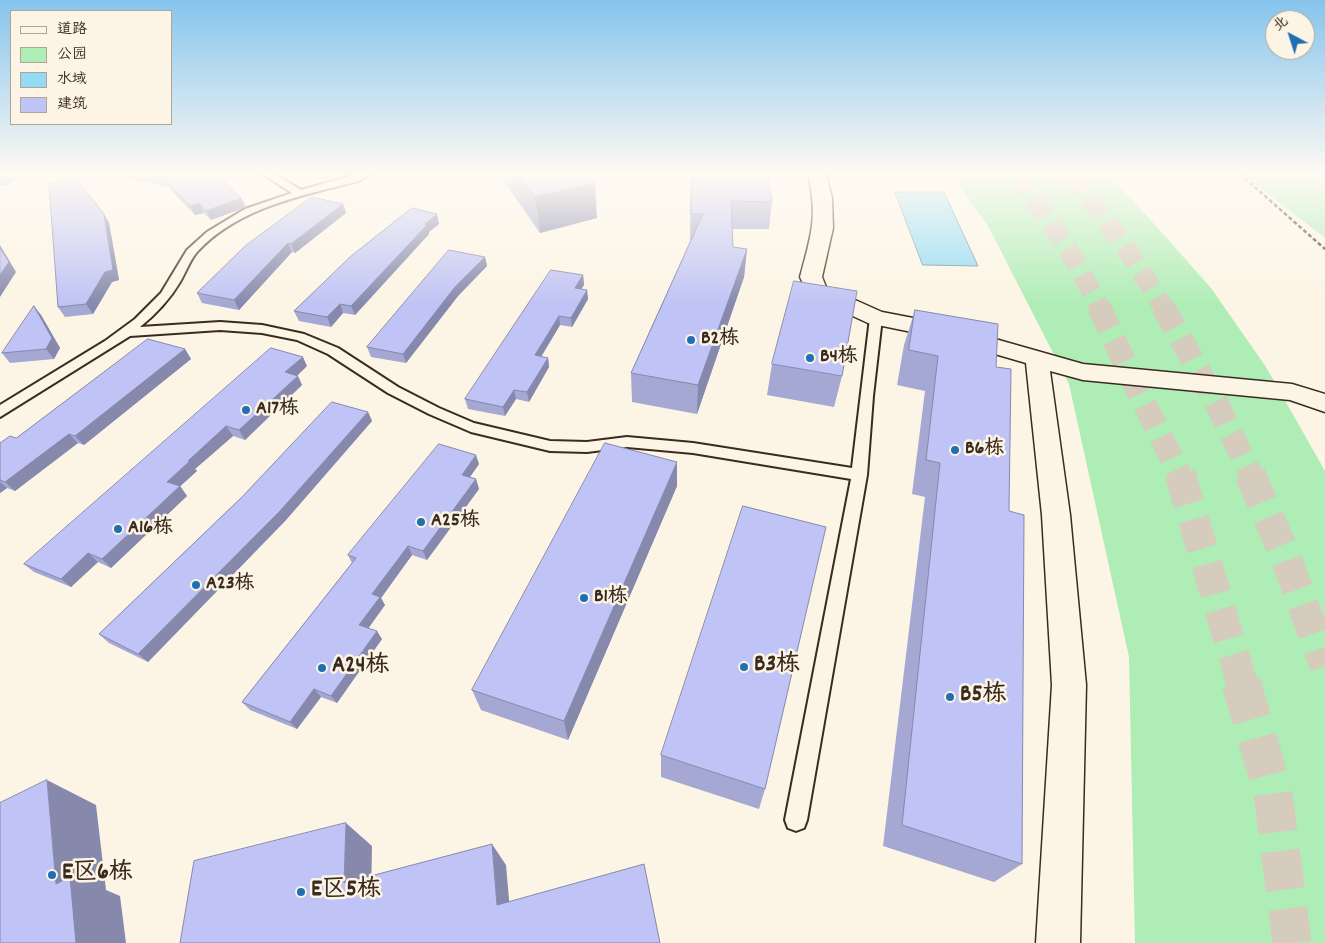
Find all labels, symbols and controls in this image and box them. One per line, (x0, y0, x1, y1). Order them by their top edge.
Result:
legend (10, 10, 172, 125)
north arrow (1265, 10, 1315, 60)
text: 北 (1269, 12, 1293, 36)
text: 道路 (57, 19, 87, 41)
text: 公园 (57, 44, 87, 66)
text: 水域 (57, 69, 87, 91)
text: 建筑 (57, 94, 87, 116)
place label: B2栋 (701, 328, 739, 352)
marker: B2栋 (685, 334, 697, 346)
place label: B4栋 (820, 346, 858, 370)
marker: B4栋 (804, 352, 816, 364)
place label: A17栋 (256, 398, 299, 422)
marker: A17栋 (240, 404, 252, 416)
place label: B6栋 (965, 438, 1004, 462)
marker: B6栋 (949, 444, 961, 456)
place label: A25栋 (431, 510, 480, 534)
marker: A25栋 (415, 516, 427, 528)
place label: A16栋 (128, 517, 173, 541)
marker: A16栋 (112, 523, 124, 535)
place label: A23栋 (206, 573, 255, 597)
marker: A23栋 (190, 579, 202, 591)
place label: B1栋 (594, 586, 628, 610)
marker: B1栋 (578, 592, 590, 604)
place label: B3栋 (754, 653, 800, 681)
place label: A24栋 (332, 654, 390, 682)
marker: B3栋 (738, 661, 750, 673)
marker: A24栋 (316, 662, 328, 674)
place label: B5栋 (960, 683, 1006, 711)
marker: B5栋 (944, 691, 956, 703)
place label: E区6栋 (62, 861, 133, 889)
marker: E区6栋 (46, 869, 58, 881)
place label: E区5栋 (311, 878, 381, 906)
marker: E区5栋 (295, 886, 307, 898)

